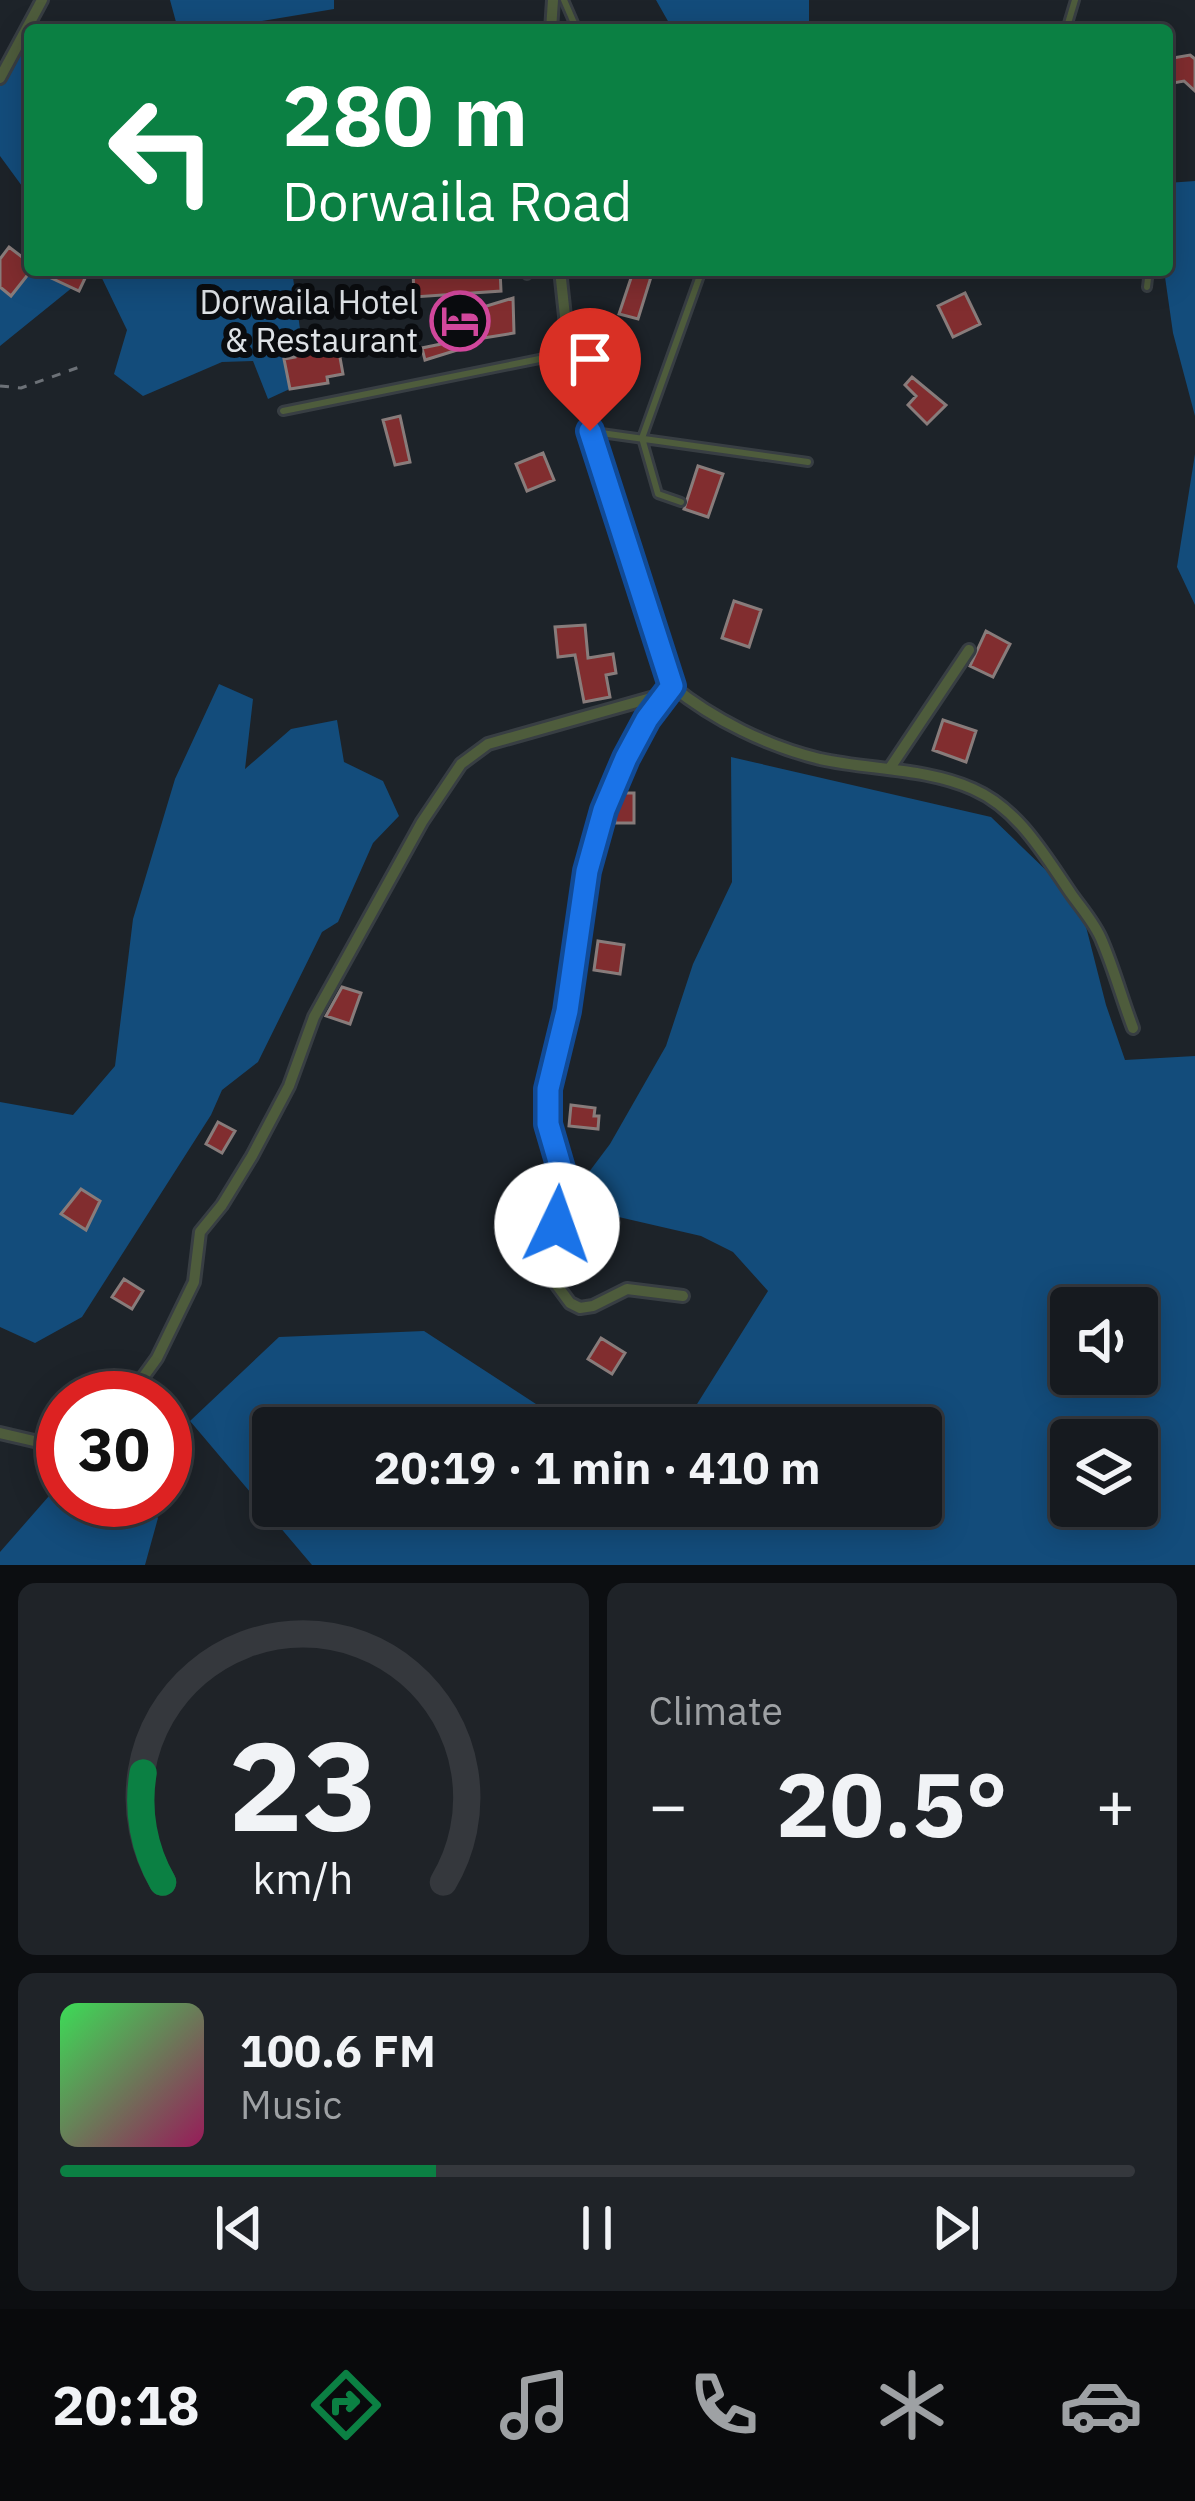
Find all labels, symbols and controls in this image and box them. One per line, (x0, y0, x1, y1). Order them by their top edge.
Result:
text: 280 m (282, 60, 528, 169)
icon: left (84, 72, 240, 228)
text: Dorwaila Road (282, 166, 632, 236)
place label: Dorwaila Hotel & Restaurant (199, 280, 418, 361)
hotel icon: Dorwaila Hotel & Restaurant (429, 290, 491, 352)
pin (539, 308, 641, 431)
icon: arrive (557, 326, 623, 392)
position arrow (494, 1162, 620, 1288)
map controls (1050, 1287, 1158, 1527)
button: sound (1050, 1287, 1158, 1395)
speed limit sign: 30 (36, 1371, 192, 1527)
button: layers (1050, 1419, 1158, 1527)
text: 20:19 · 1 min · 410 m (374, 1438, 820, 1496)
text: Climate (649, 1685, 783, 1736)
text: 23 (228, 1703, 378, 1865)
text: 20.5° (776, 1745, 1008, 1862)
text: − (649, 1761, 688, 1847)
text: + (1095, 1761, 1135, 1847)
text: km/h (253, 1850, 354, 1906)
text: 100.6 FM (240, 2021, 436, 2079)
text: Music (240, 2079, 342, 2130)
icon: previous (206, 2195, 272, 2261)
icon: pause (564, 2195, 630, 2261)
icon: next (923, 2195, 989, 2261)
icon: directions (304, 2363, 388, 2447)
icon: music (493, 2363, 577, 2447)
icon: phone (682, 2363, 766, 2447)
icon: climate (870, 2363, 954, 2447)
icon: car (1059, 2363, 1143, 2447)
text: 20:18 (52, 2370, 200, 2440)

